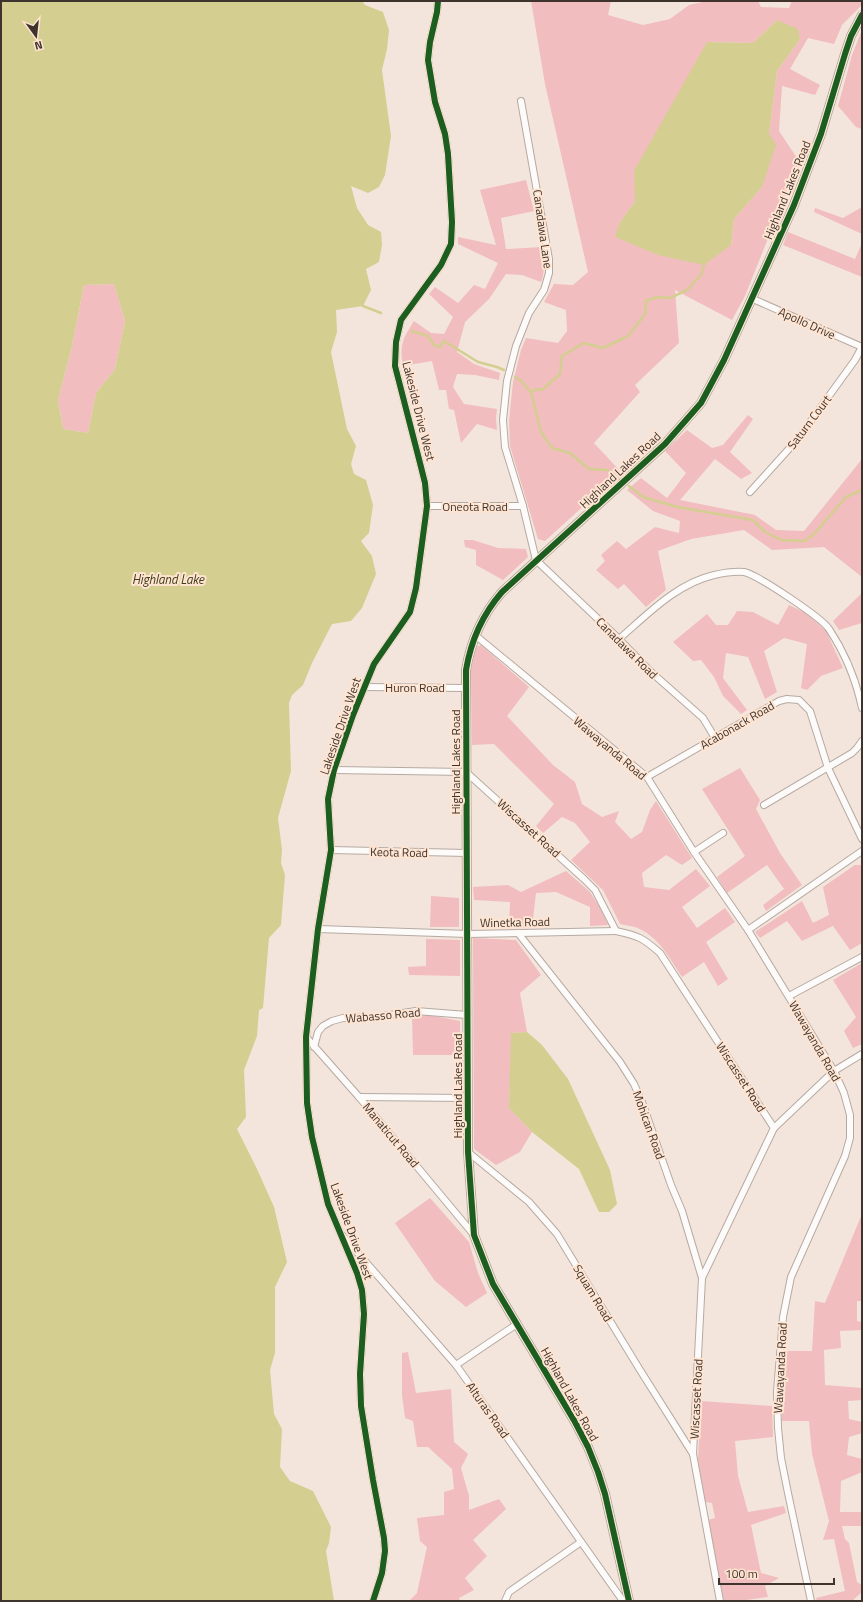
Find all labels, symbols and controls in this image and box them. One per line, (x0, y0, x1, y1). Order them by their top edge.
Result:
north arrow (16, 16, 56, 56)
text: N (33, 37, 44, 54)
street label: Highland Lakes Road (758, 138, 816, 242)
street label: Canadawa Lane (528, 188, 558, 270)
street label: Apollo Drive (775, 302, 839, 344)
street label: Lakeside Drive West (397, 359, 441, 463)
street label: Saturn Court (782, 390, 836, 453)
street label: Highland Lakes Road (575, 427, 665, 513)
street label: Oneota Road (442, 497, 508, 516)
water label: Highland Lake (132, 569, 205, 589)
street label: Canadawa Road (592, 613, 662, 683)
street label: Lakeside Drive West (314, 674, 366, 777)
street label: Huron Road (385, 678, 445, 697)
street label: Acabonack Road (696, 696, 778, 754)
street label: Highland Lakes Road (446, 709, 465, 815)
street label: Wawayanda Road (569, 712, 651, 784)
street label: Wiscasset Road (493, 794, 565, 862)
street label: Keota Road (370, 842, 428, 862)
street label: Winetka Road (480, 912, 550, 932)
street label: Wawayanda Road (784, 997, 846, 1085)
street label: Wabasso Road (345, 1002, 421, 1028)
street label: Highland Lakes Road (448, 1033, 467, 1139)
street label: Wiscasset Road (711, 1038, 771, 1116)
street label: Mohican Road (628, 1088, 670, 1162)
street label: Manaticut Road (358, 1098, 424, 1172)
street label: Lakeside Drive West (326, 1180, 379, 1283)
street label: Squam Road (568, 1261, 618, 1325)
street label: Wawayanda Road (768, 1322, 792, 1414)
street label: Highland Lakes Road (536, 1343, 604, 1445)
street label: Wiscasset Road (684, 1359, 708, 1439)
street label: Alturas Road (462, 1378, 514, 1442)
scale bar (719, 1560, 834, 1586)
text: 100 m (725, 1564, 758, 1583)

